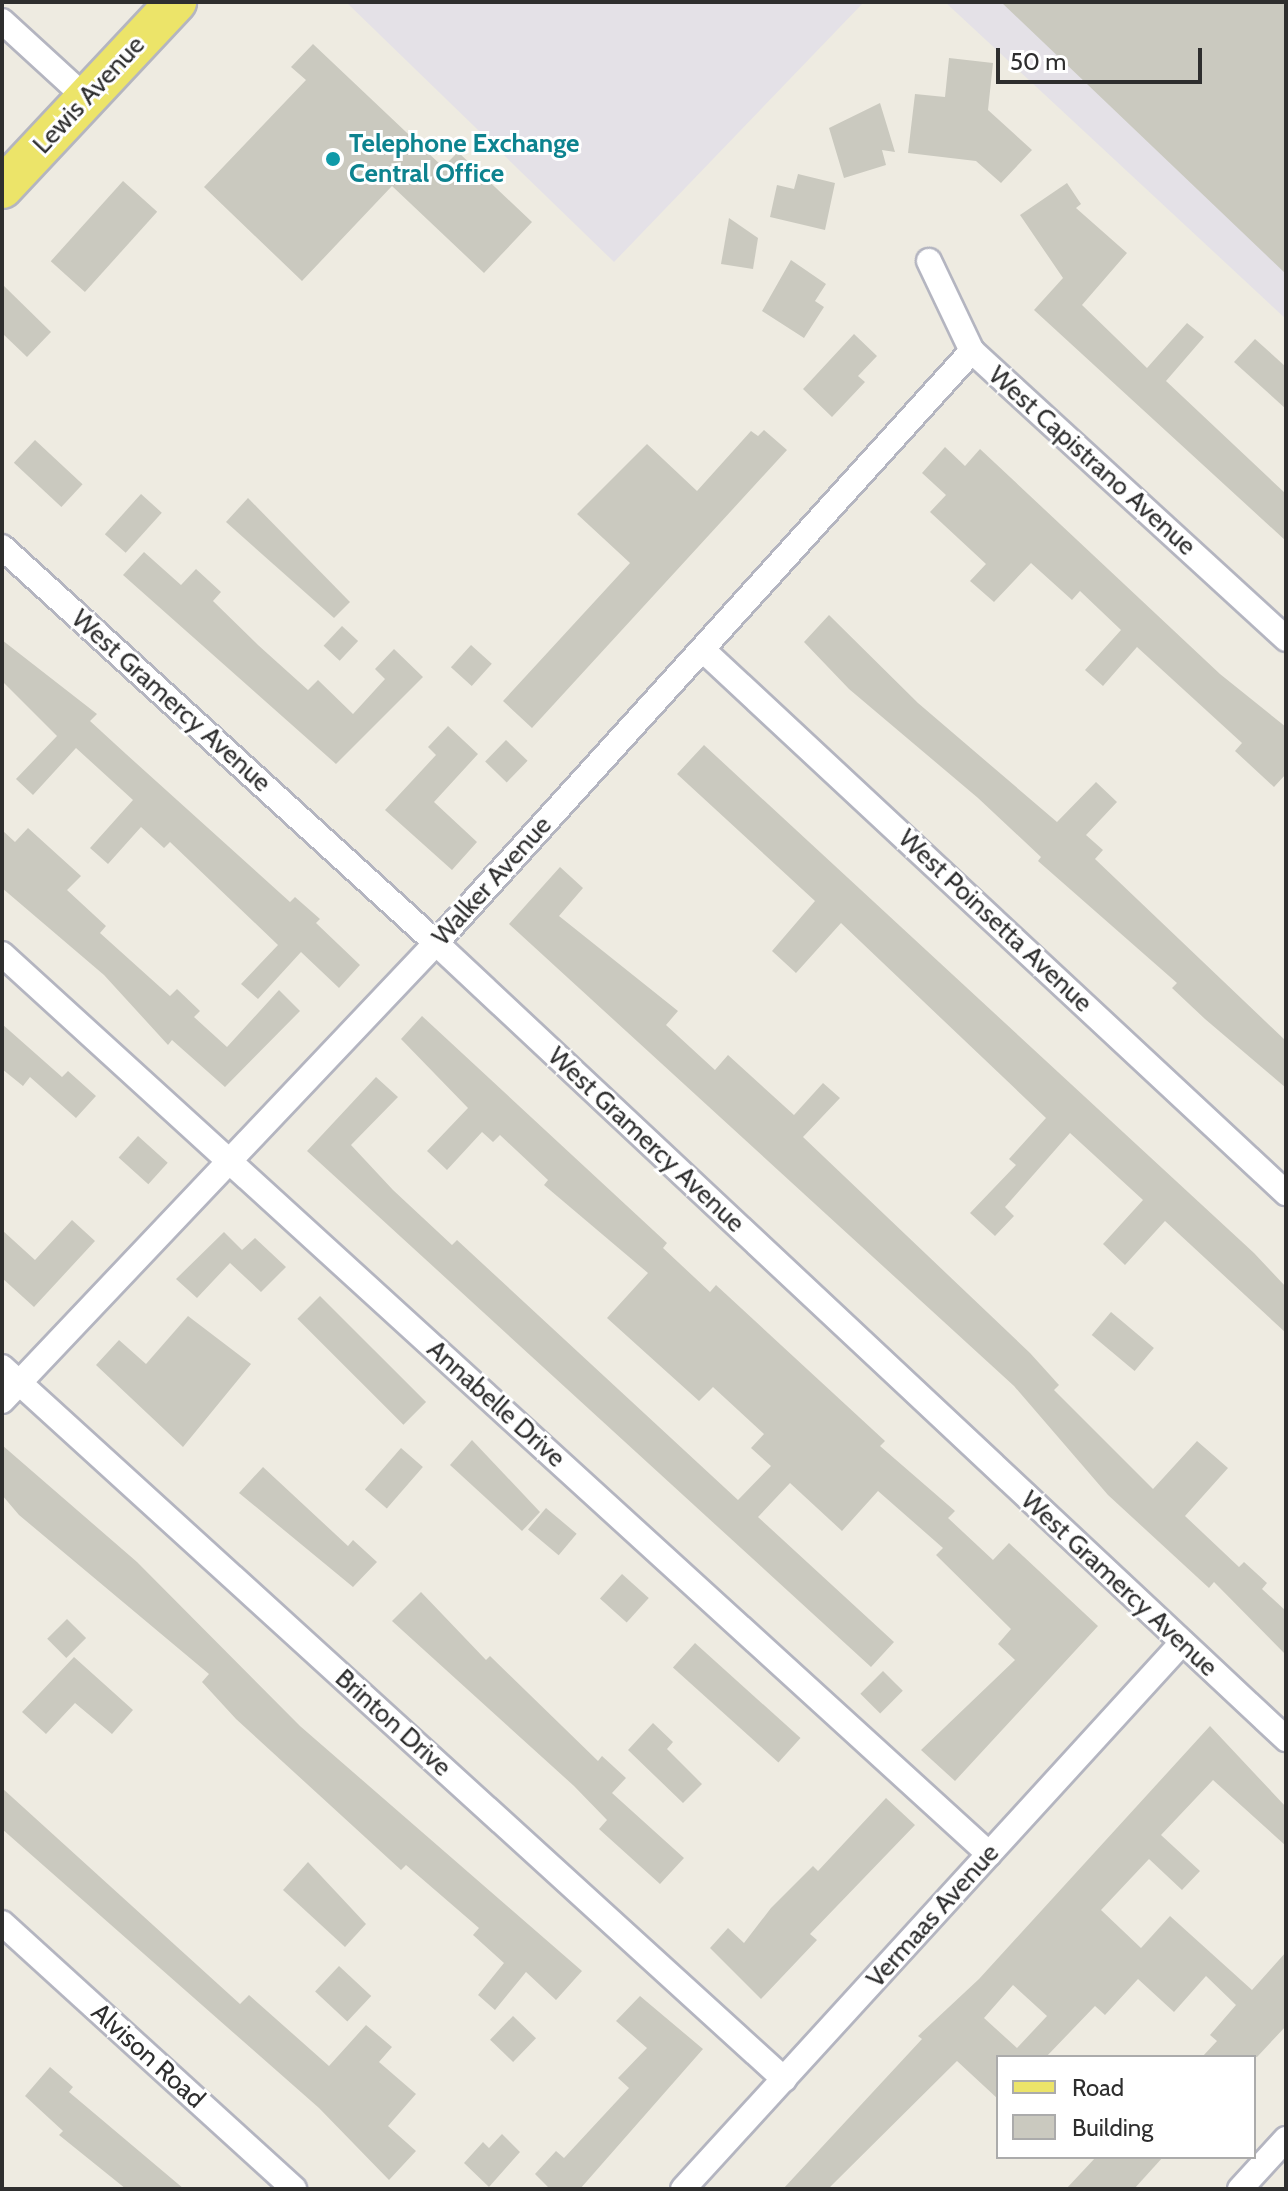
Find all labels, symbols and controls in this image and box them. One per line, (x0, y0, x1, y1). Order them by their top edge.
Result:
street label: Lewis Avenue (27, 30, 151, 160)
scale bar (1000, 32, 1206, 82)
text: 50 m (1010, 47, 1066, 76)
place label: Telephone Exchange Central Office (349, 128, 579, 190)
marker: Telephone Exchange Central Office (324, 150, 342, 168)
street label: West Capistrano Avenue (982, 360, 1202, 562)
street label: West Gramercy Avenue (65, 603, 277, 799)
street label: Walker Avenue (426, 810, 558, 952)
street label: West Poinsetta Avenue (892, 823, 1098, 1019)
street label: West Gramercy Avenue (541, 1041, 751, 1239)
street label: Annabelle Drive (421, 1334, 571, 1474)
street label: West Gramercy Avenue (1014, 1485, 1224, 1683)
street label: Brinton Drive (329, 1663, 457, 1783)
street label: Vermaas Avenue (860, 1838, 1006, 1994)
street label: Alvison Road (85, 1997, 211, 2115)
legend (996, 2055, 1256, 2159)
text: Road (1072, 2073, 1124, 2102)
text: Building (1072, 2113, 1153, 2142)

